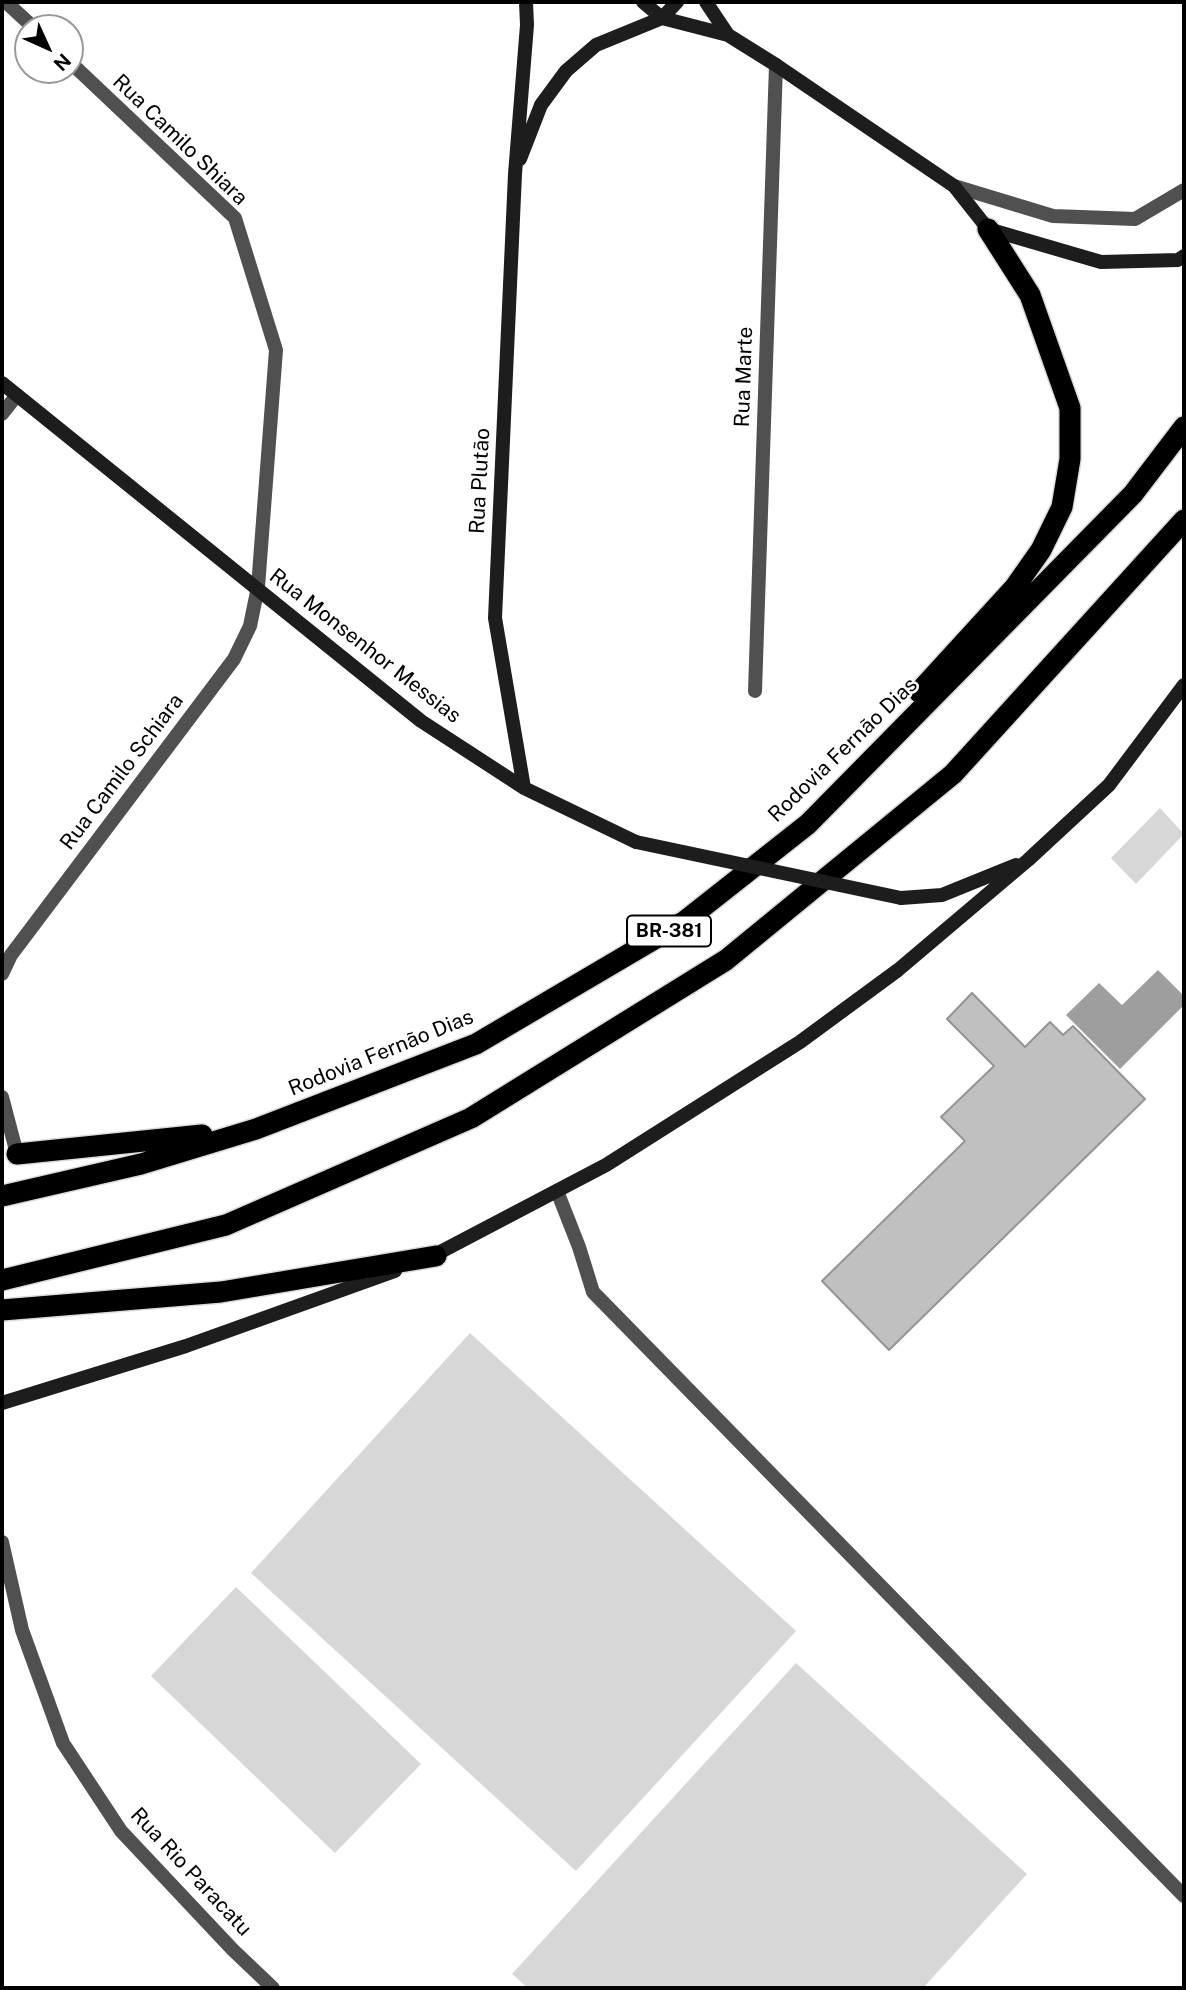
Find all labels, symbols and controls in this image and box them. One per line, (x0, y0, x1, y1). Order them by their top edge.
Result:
north arrow (14, 14, 84, 84)
text: N (49, 49, 75, 75)
street label: Rua Camilo Shiara (107, 69, 253, 211)
street label: Rua Marte (730, 326, 758, 428)
street label: Rua Plutão (465, 427, 495, 535)
street label: Rua Monsenhor Messias (264, 563, 466, 729)
street label: Rodovia Fernão Dias (763, 672, 923, 828)
street label: Rua Camilo Schiara (55, 689, 189, 855)
road number: BR-381 (627, 916, 711, 946)
street label: Rodovia Fernão Dias (285, 1004, 477, 1102)
street label: Rua Rio Paracatu (125, 1803, 257, 1941)

